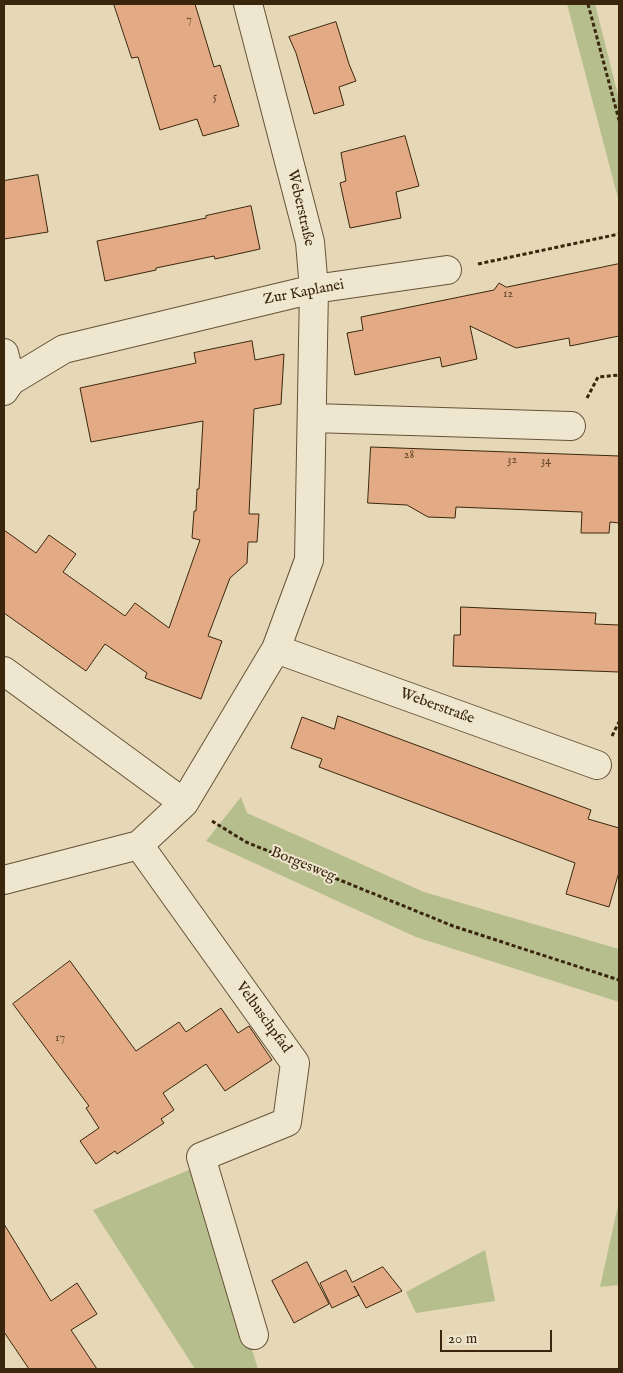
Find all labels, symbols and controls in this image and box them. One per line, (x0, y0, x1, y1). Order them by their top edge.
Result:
house number: 7 (186, 14, 192, 28)
house number: 5 (213, 91, 217, 105)
street label: Weberstraße (282, 168, 318, 248)
street label: Zur Kaplanei (262, 276, 346, 310)
house number: 12 (503, 288, 513, 302)
house number: 28 (404, 449, 414, 463)
house number: 32 (507, 454, 517, 468)
house number: 34 (541, 455, 551, 469)
street label: Weberstraße (397, 685, 477, 729)
street label: Borgesweg (268, 844, 338, 886)
street label: Velbuschpfad (231, 979, 295, 1057)
house number: 17 (55, 1032, 65, 1046)
scale bar (443, 1320, 556, 1352)
text: 20 m (448, 1329, 477, 1348)

